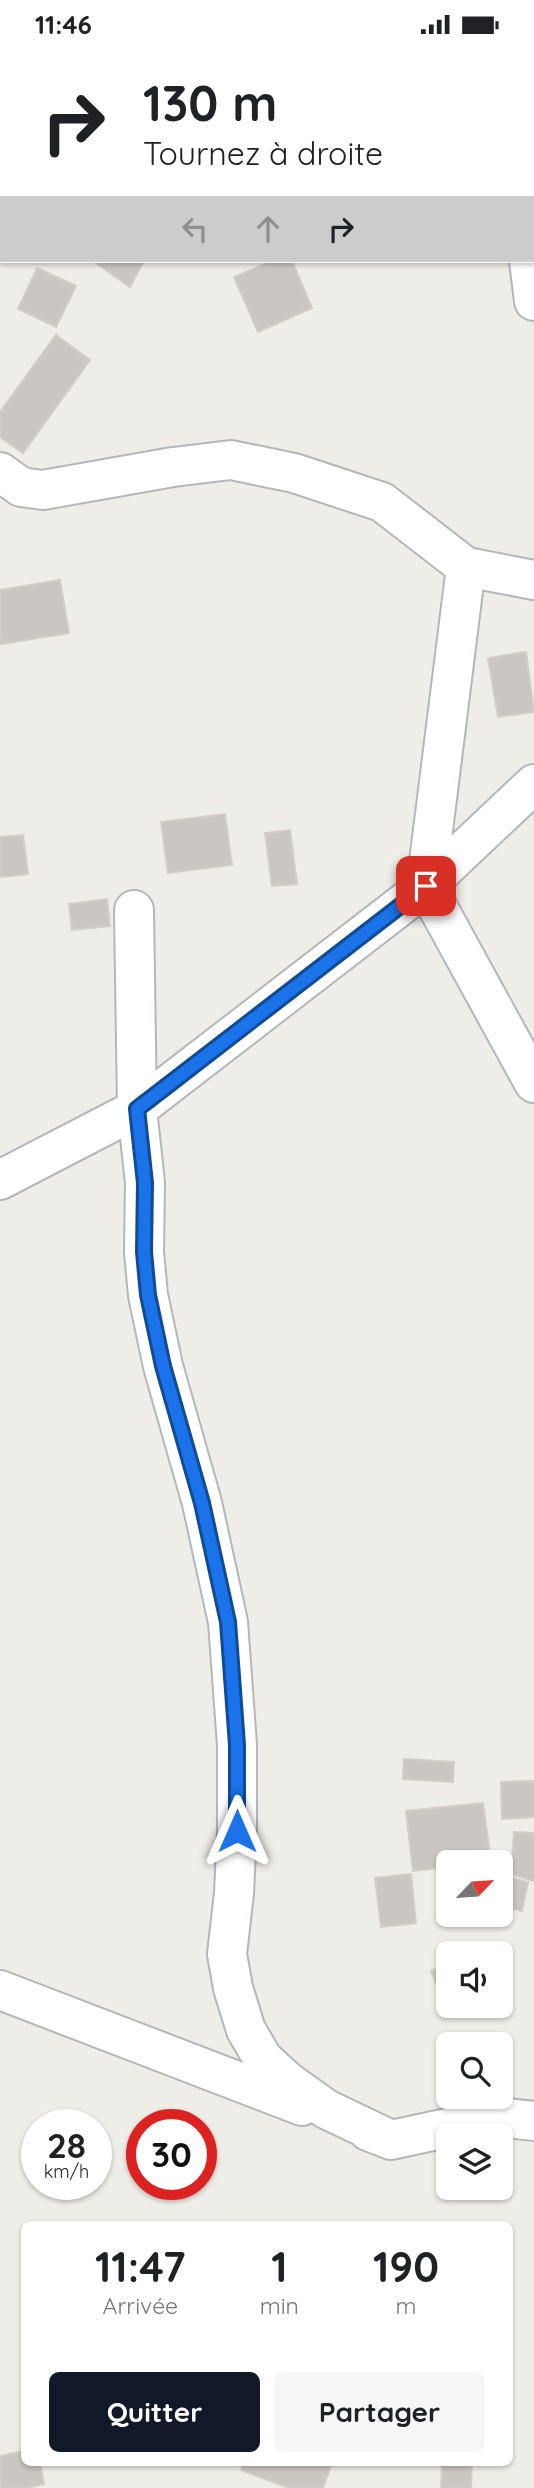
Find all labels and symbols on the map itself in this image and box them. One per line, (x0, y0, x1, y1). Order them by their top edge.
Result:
pin (396, 856, 456, 916)
position arrow (200, 1794, 274, 1868)
north arrow (436, 1850, 513, 1927)
speed limit sign: 30 (126, 2109, 217, 2200)

